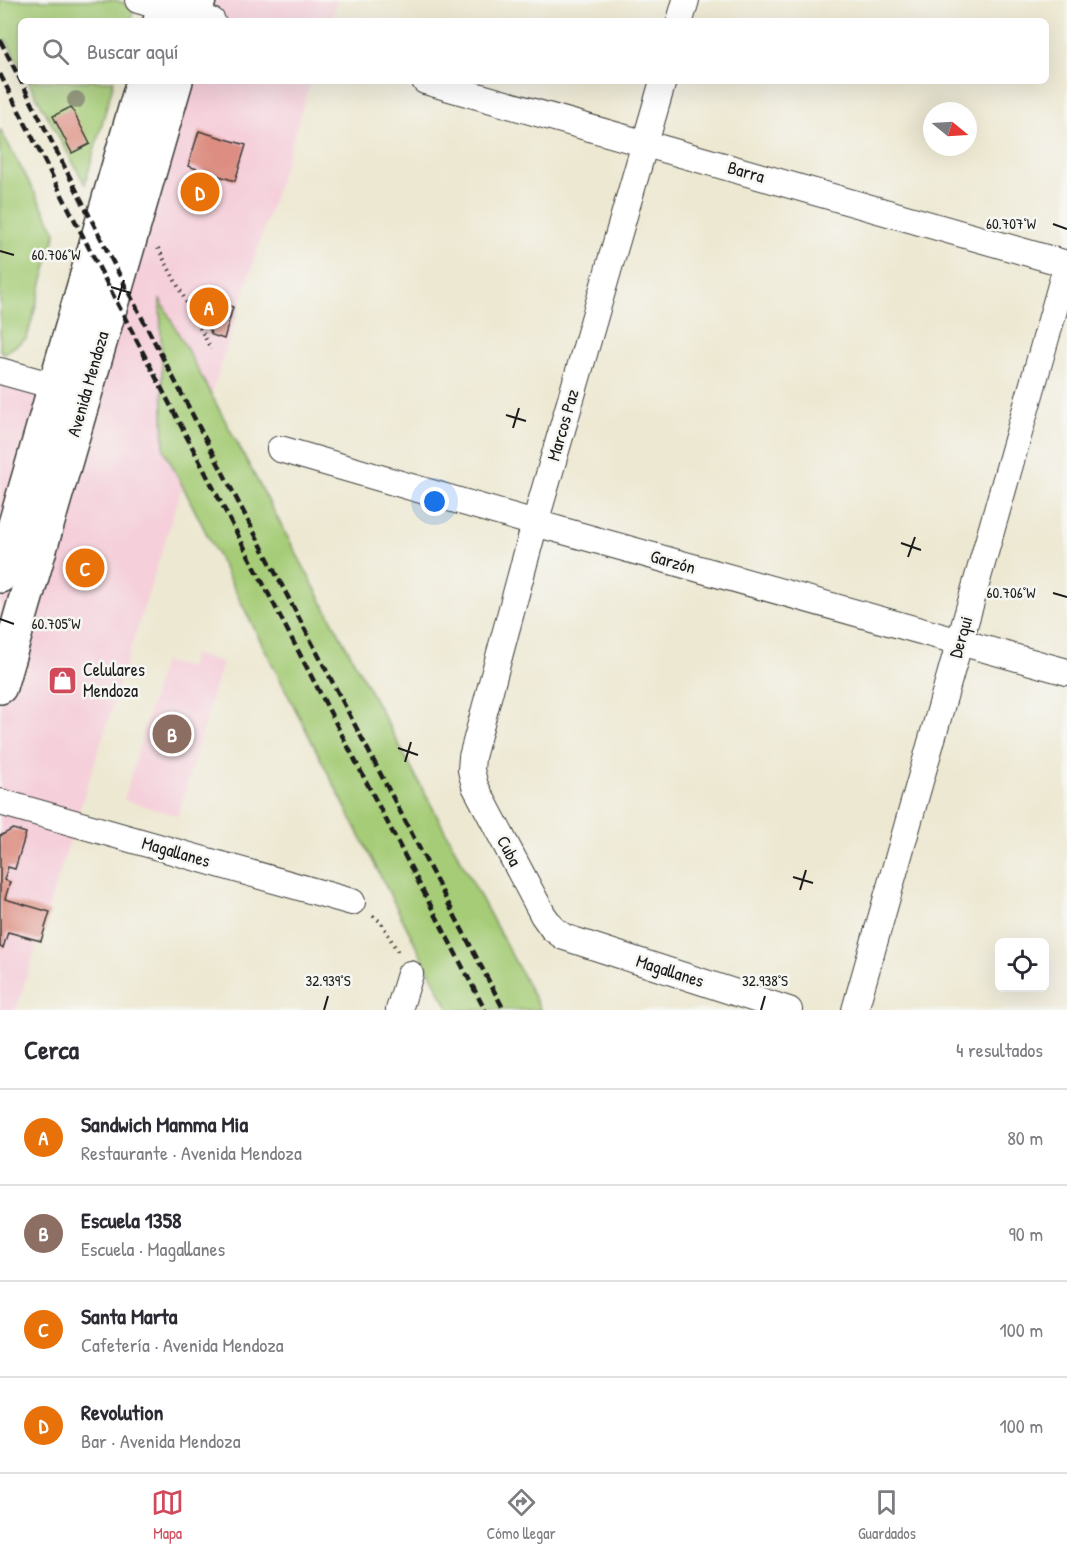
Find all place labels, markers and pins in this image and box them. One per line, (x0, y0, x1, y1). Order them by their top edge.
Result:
pin: D (180, 170, 220, 214)
pin: A (190, 284, 228, 330)
pin: C (66, 546, 104, 590)
place label: Celulares Mendoza (83, 657, 145, 703)
shop icon: Celulares Mendoza (46, 664, 78, 696)
pin: B (152, 712, 192, 756)

